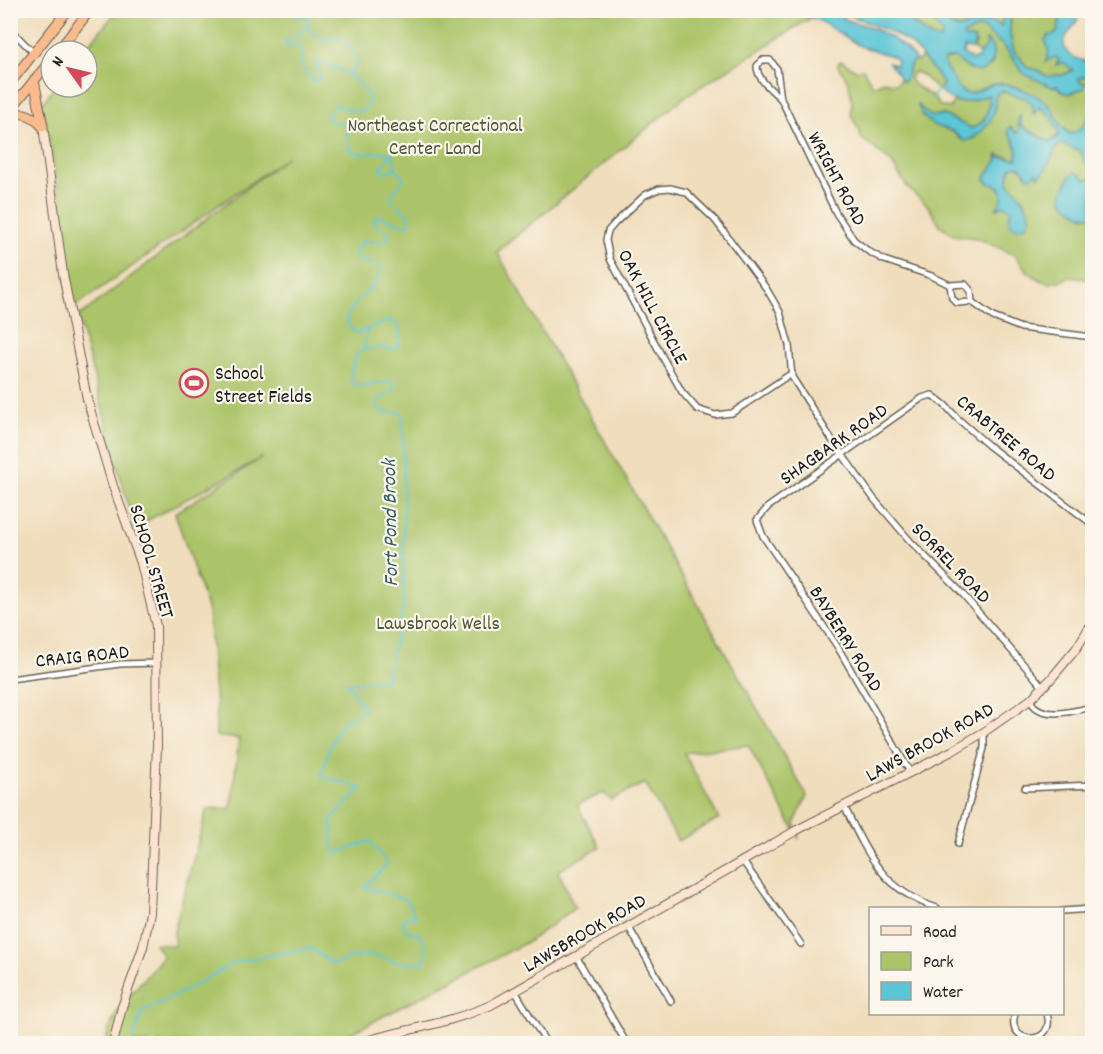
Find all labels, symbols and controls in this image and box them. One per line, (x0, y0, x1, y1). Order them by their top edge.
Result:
north arrow (39, 39, 99, 99)
text: N (47, 52, 70, 72)
park label: Northeast Correctional Center Land (347, 113, 523, 164)
street label: WRIGHT ROAD (799, 127, 872, 231)
street label: OAK HILL CIRCLE (609, 245, 693, 370)
place label: School Street Fields (215, 361, 312, 412)
sports icon: School Street Fields (178, 367, 210, 399)
street label: CRABTREE ROAD (949, 389, 1061, 490)
street label: SHAGBARK ROAD (775, 398, 895, 493)
water label: Fort Pond Brook (376, 457, 408, 587)
street label: SCHOOL STREET (120, 502, 180, 622)
street label: SORREL ROAD (904, 517, 996, 611)
street label: BAYBERRY ROAD (801, 581, 888, 698)
park label: Lawsbrook Wells (376, 611, 500, 639)
street label: CRAIG ROAD (34, 639, 130, 677)
street label: LAWS BROOK ROAD (861, 697, 1000, 790)
street label: LAWSBROOK ROAD (519, 888, 652, 981)
legend (869, 907, 1064, 1015)
text: Road (923, 921, 957, 946)
text: Park (923, 951, 954, 976)
text: Water (923, 981, 963, 1006)

